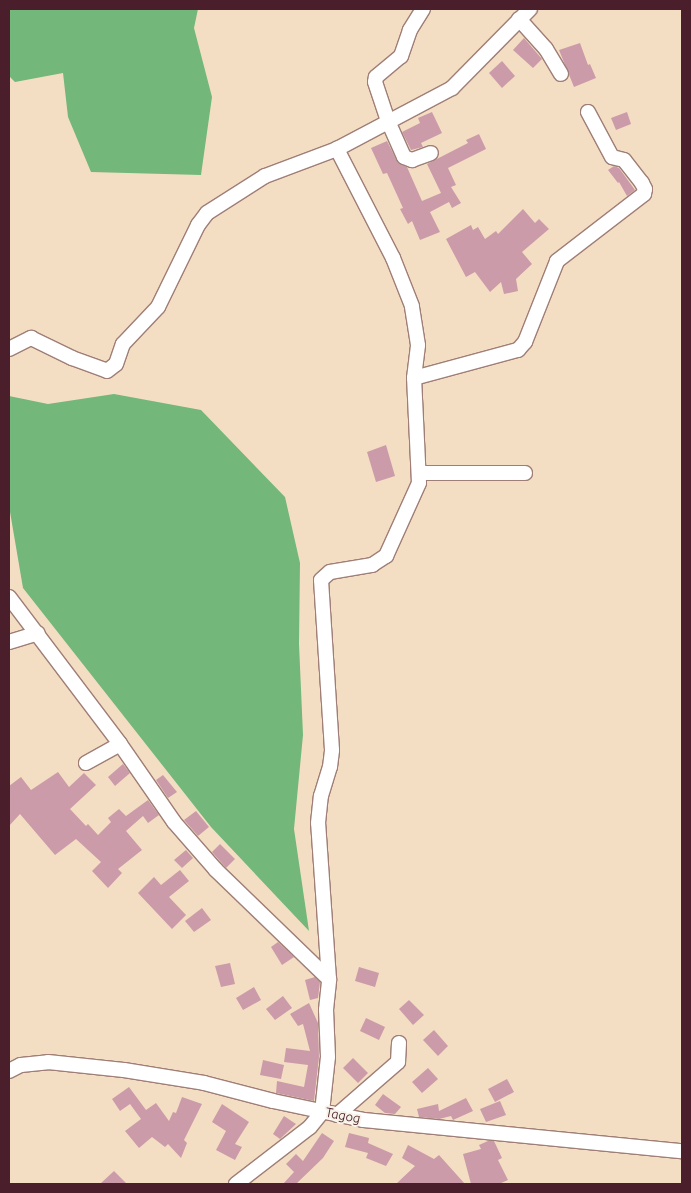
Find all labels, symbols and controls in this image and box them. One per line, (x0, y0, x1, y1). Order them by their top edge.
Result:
street label: Tagog (324, 1104, 362, 1128)

